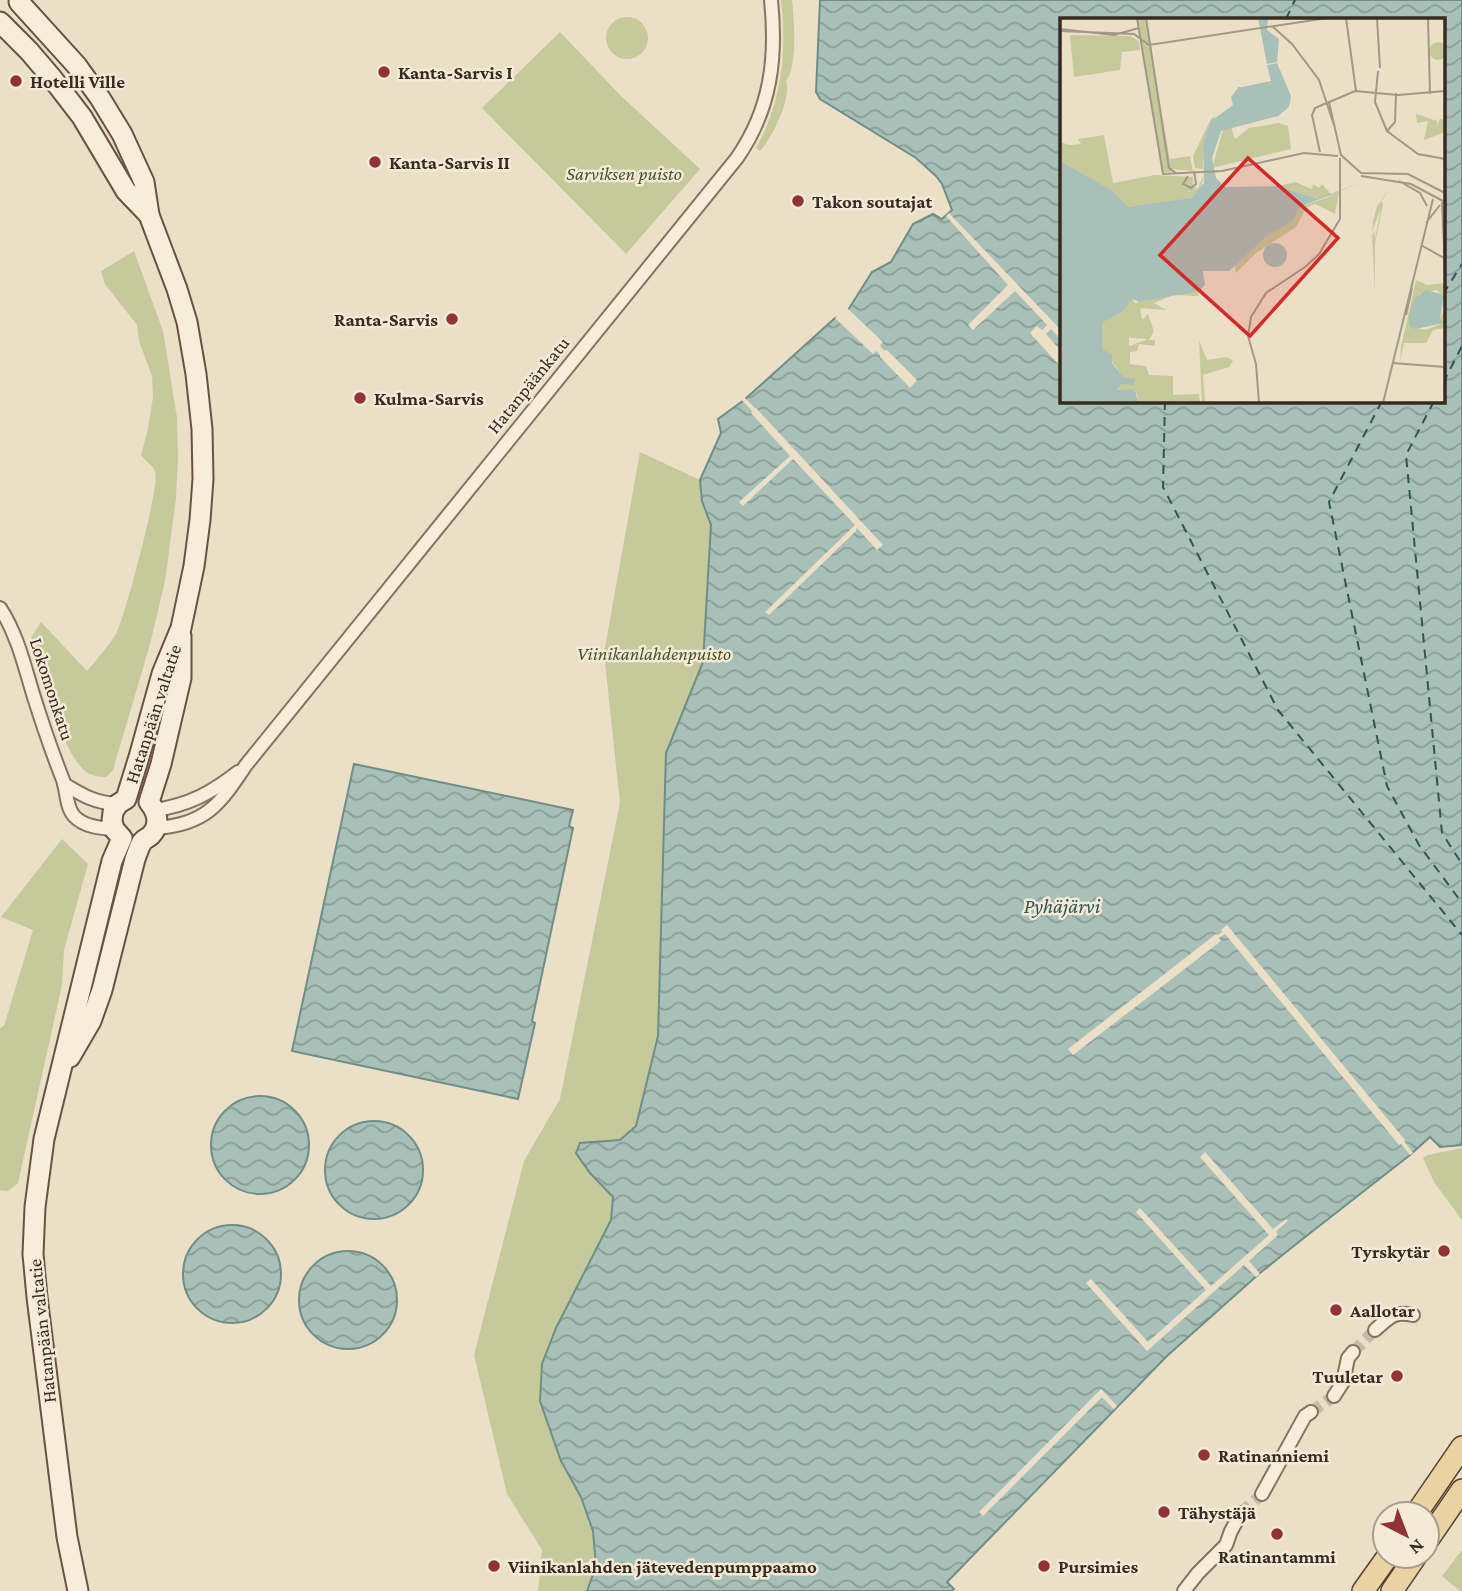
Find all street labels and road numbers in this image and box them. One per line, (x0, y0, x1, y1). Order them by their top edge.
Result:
street label: Hatanpäänkatu (483, 332, 573, 438)
street label: Lokomonkatu (26, 635, 78, 743)
street label: Hatanpään valtatie (121, 642, 185, 786)
street label: Hatanpään valtatie (24, 1258, 60, 1404)

